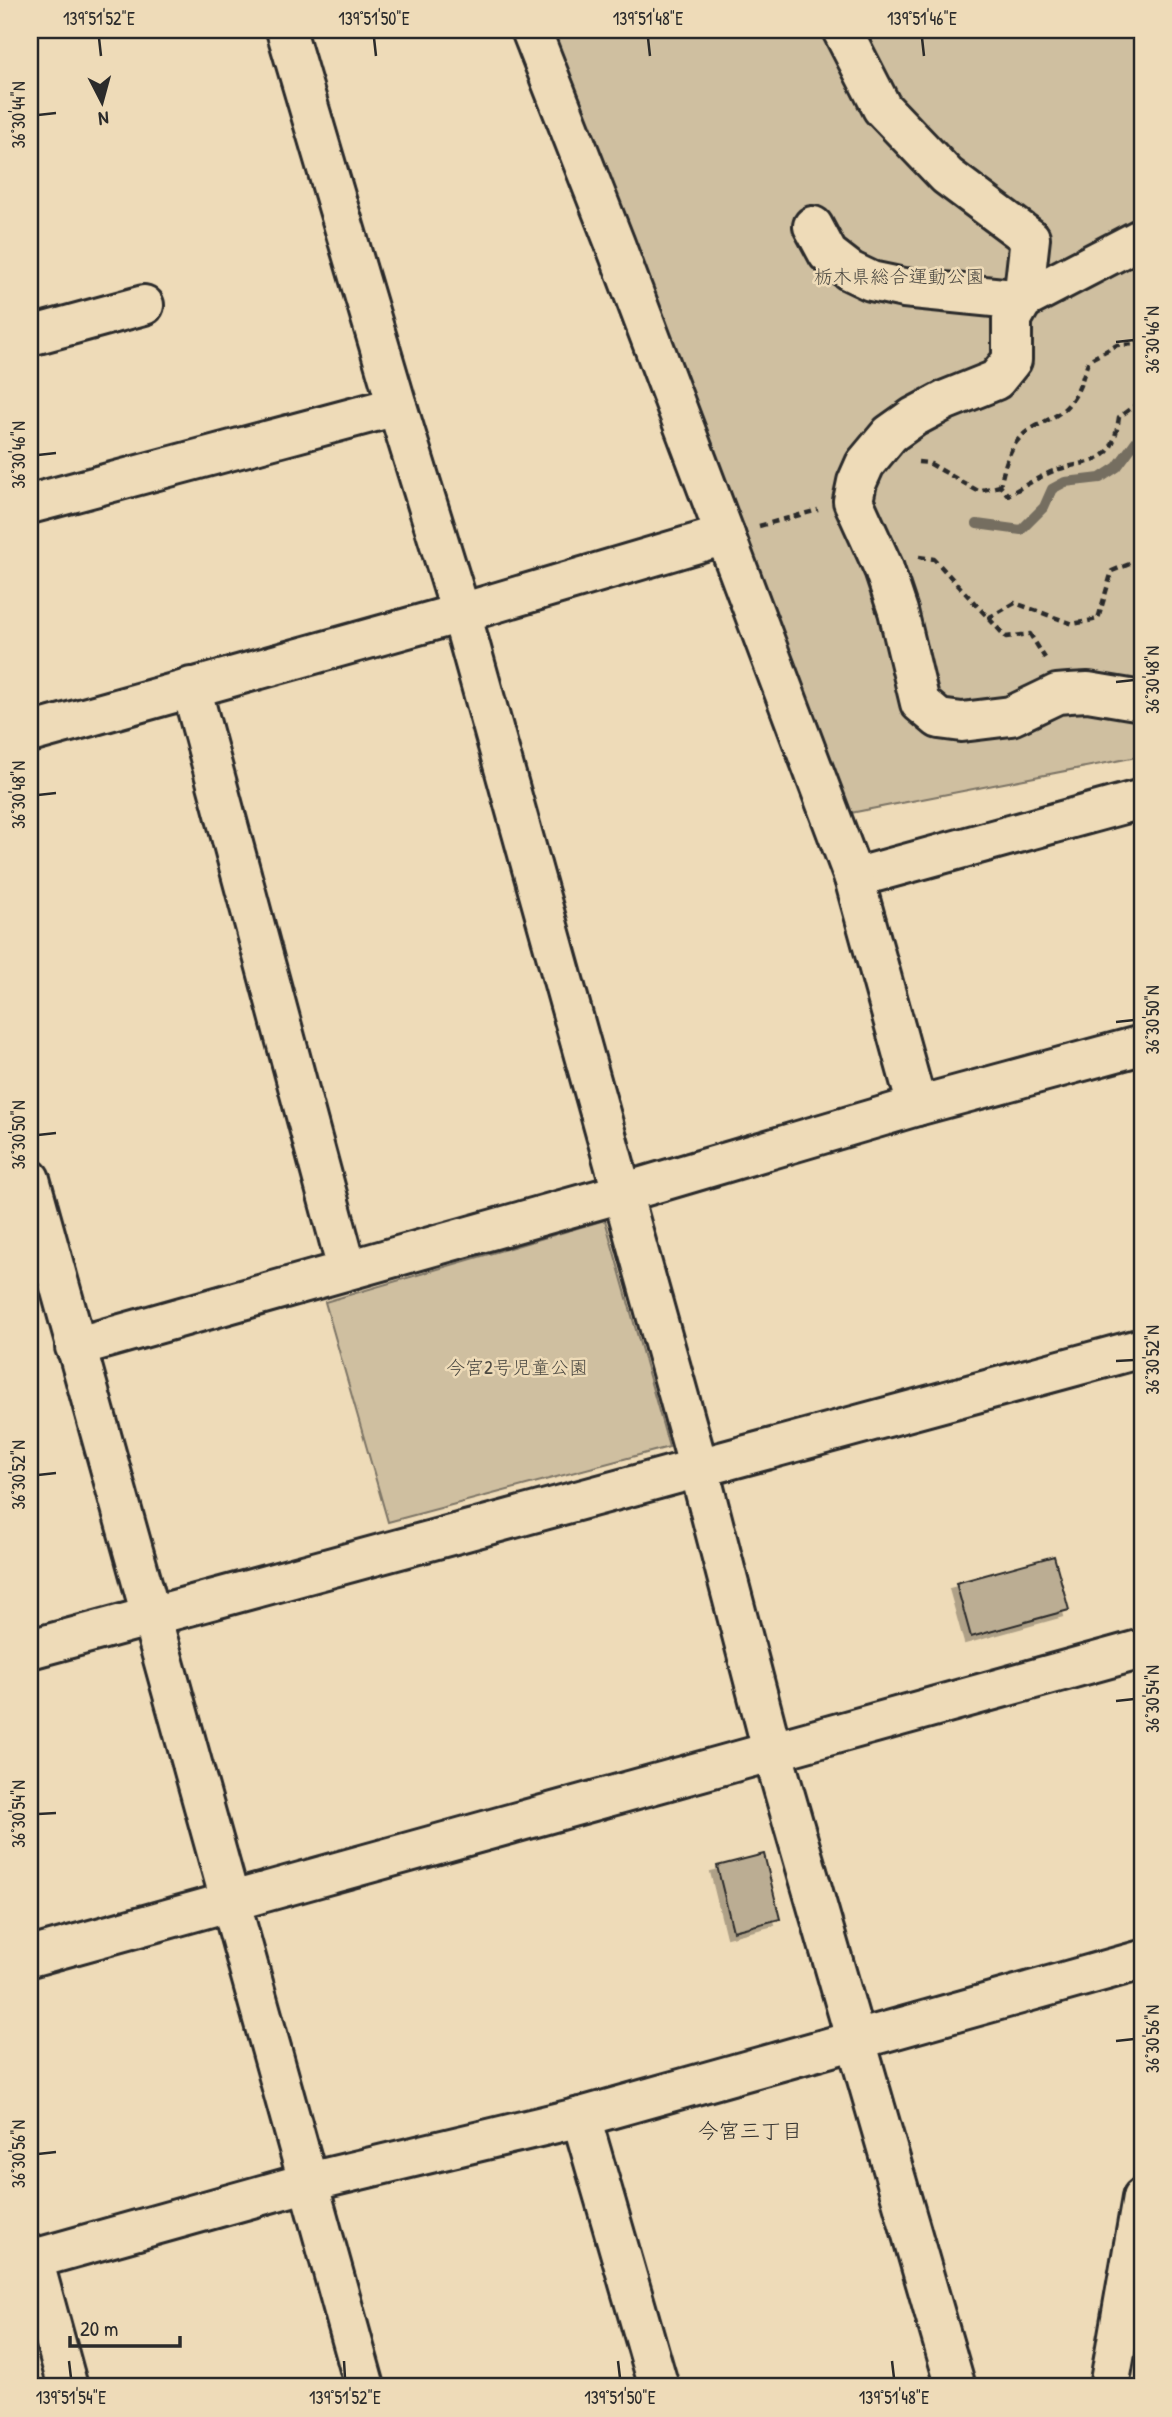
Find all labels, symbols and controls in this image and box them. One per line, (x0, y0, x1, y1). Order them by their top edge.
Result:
text: 139°51'52"E (63, 6, 135, 31)
text: 139°51'50"E (338, 6, 410, 31)
text: 139°51'48"E (613, 6, 683, 31)
text: 139°51'46"E (887, 6, 957, 31)
north arrow (66, 66, 136, 136)
text: 36°30'44"N (6, 81, 31, 149)
text: N (97, 105, 110, 132)
park label: 栃木県総合運動公園 (813, 263, 985, 289)
text: 36°30'46"N (1140, 306, 1165, 374)
text: 36°30'46"N (6, 421, 31, 489)
text: 36°30'48"N (1140, 646, 1165, 714)
text: 36°30'48"N (6, 761, 31, 829)
text: 36°30'50"N (1140, 985, 1165, 1055)
text: 36°30'50"N (6, 1100, 31, 1170)
text: 36°30'52"N (1140, 1325, 1165, 1395)
park label: 今宮2号児童公園 (446, 1354, 588, 1380)
text: 36°30'52"N (6, 1440, 31, 1510)
text: 36°30'54"N (1140, 1665, 1165, 1733)
text: 36°30'54"N (6, 1780, 31, 1848)
text: 36°30'56"N (1140, 2005, 1165, 2073)
district label: 今宮三丁目 (698, 2116, 803, 2145)
text: 36°30'56"N (6, 2120, 31, 2188)
scale bar (70, 2305, 180, 2349)
text: 20 m (80, 2314, 118, 2343)
text: 139°51'54"E (36, 2385, 106, 2410)
text: 139°51'52"E (309, 2385, 381, 2410)
text: 139°51'50"E (584, 2385, 656, 2410)
text: 139°51'48"E (859, 2385, 929, 2410)

